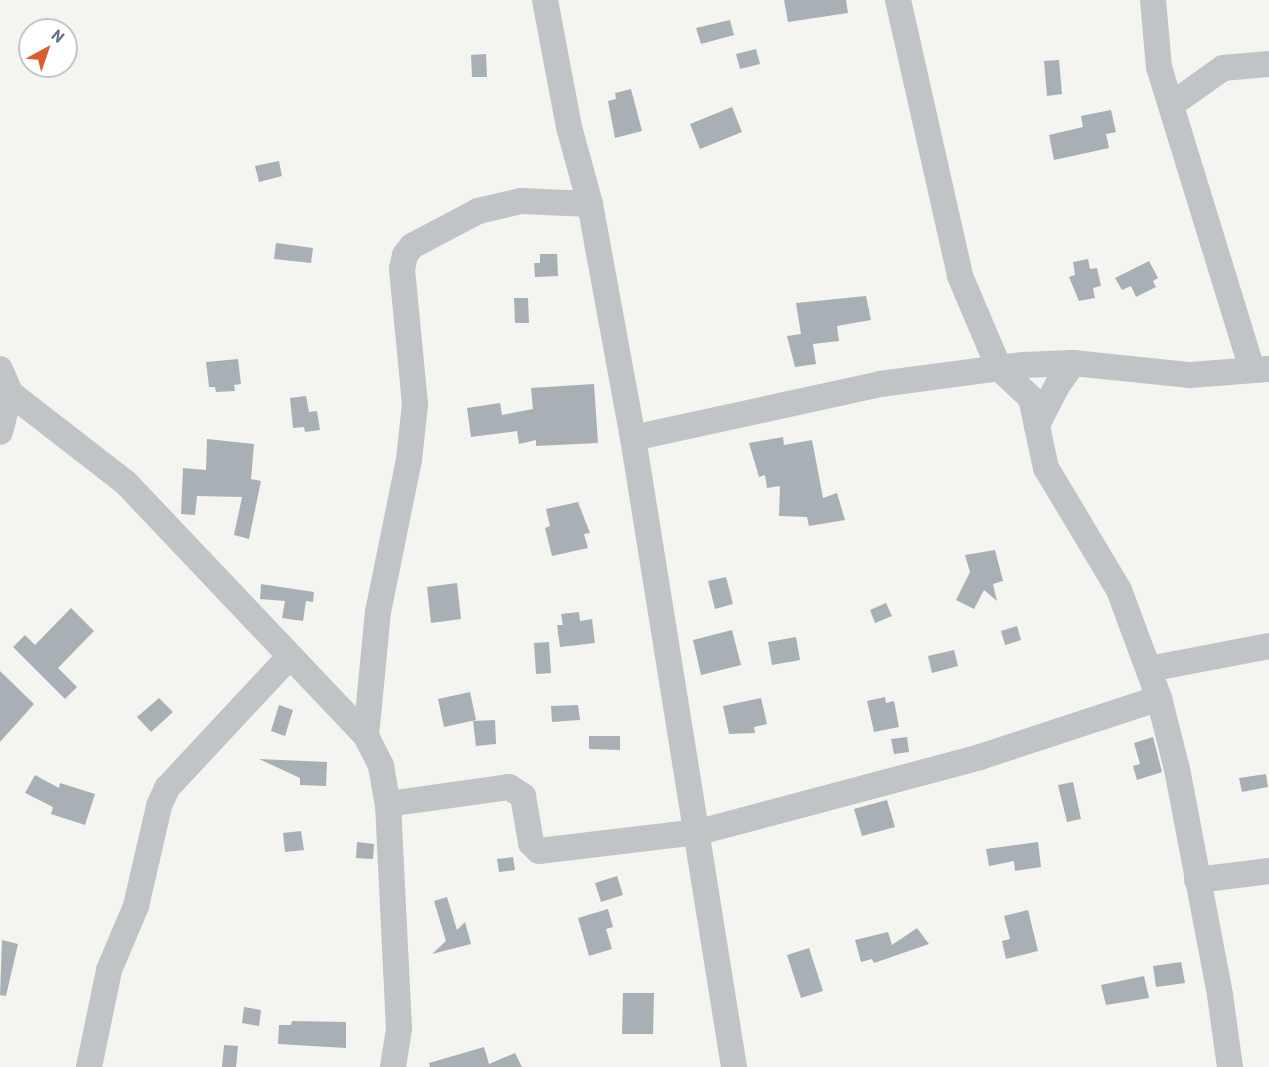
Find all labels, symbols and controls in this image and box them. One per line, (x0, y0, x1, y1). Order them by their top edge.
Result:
north arrow (18, 18, 78, 78)
text: N (48, 25, 69, 46)

